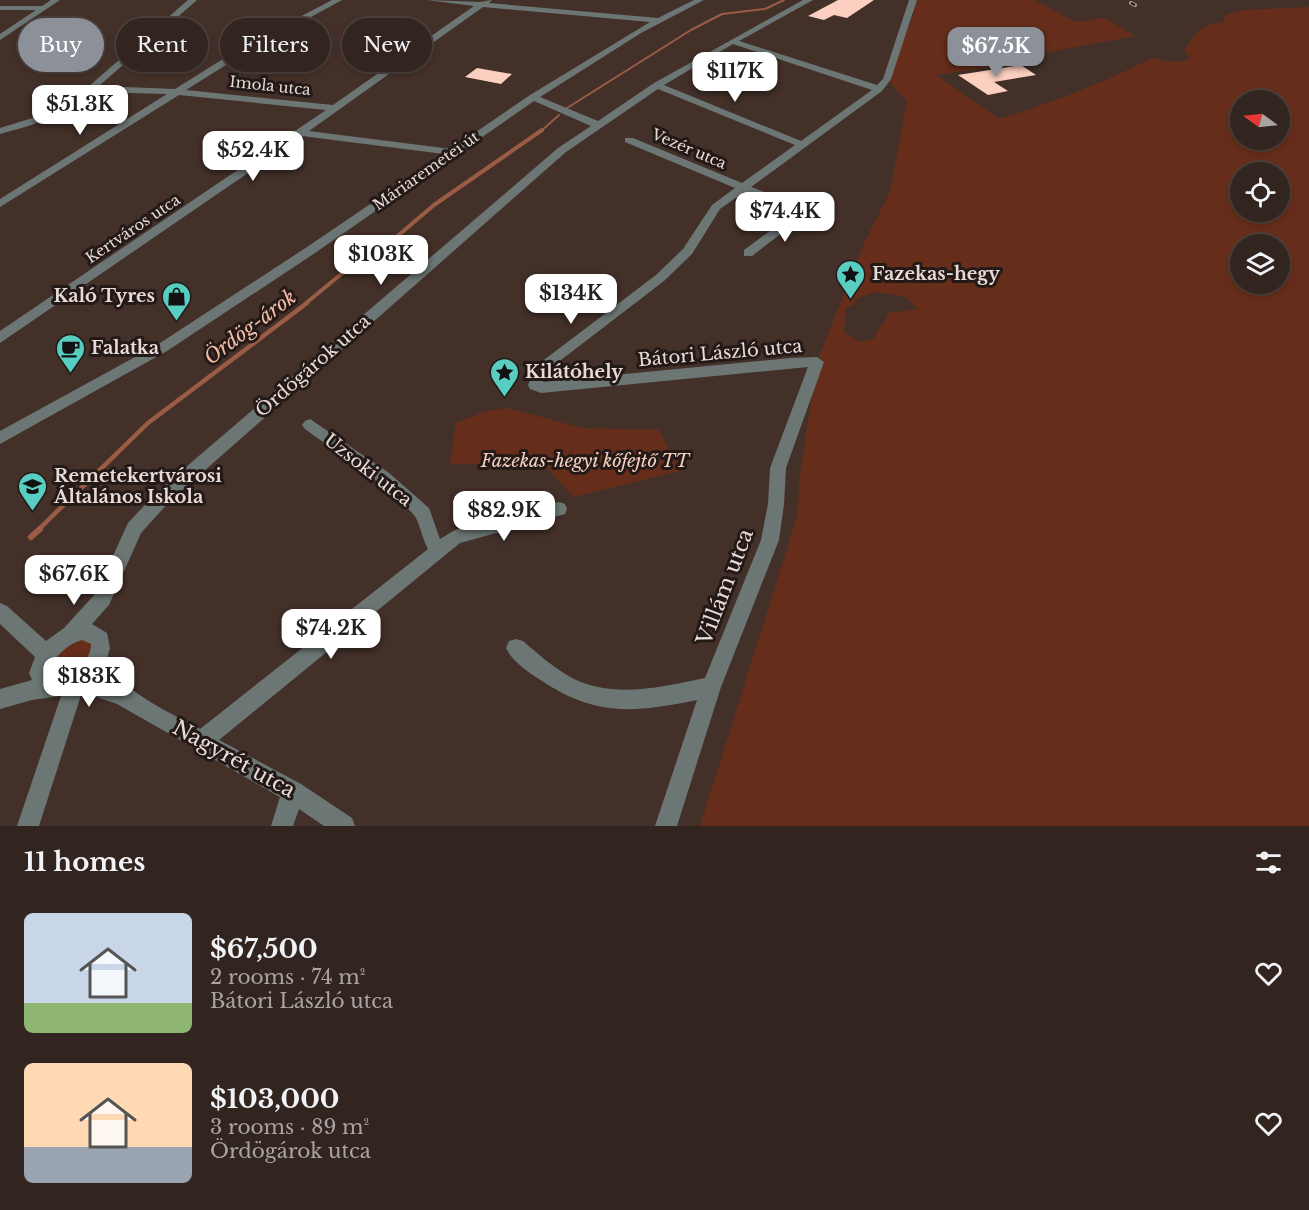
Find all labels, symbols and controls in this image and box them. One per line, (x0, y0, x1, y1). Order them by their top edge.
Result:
chip: Buy (18, 18, 104, 72)
chip: Rent (116, 18, 208, 72)
chip: Filters (220, 18, 330, 72)
chip: New (342, 18, 432, 72)
pin: $67.5K (947, 27, 1045, 78)
text: $67.5K (961, 34, 1031, 58)
pin: $117K (693, 52, 777, 103)
text: $117K (706, 59, 764, 83)
street label: Imola utca (229, 72, 312, 99)
pin: $51.3K (31, 85, 129, 136)
north arrow (1230, 90, 1290, 150)
map controls (1230, 90, 1290, 294)
text: $51.3K (46, 92, 114, 116)
street label: Vezér utca (648, 124, 730, 173)
street label: Máriaremetei út (369, 127, 483, 214)
pin: $52.4K (204, 131, 302, 182)
text: $52.4K (217, 138, 289, 162)
button: locate (1230, 162, 1290, 222)
street label: Kertváros utca (82, 190, 184, 267)
pin: $74.4K (736, 192, 834, 243)
text: $74.4K (749, 199, 821, 223)
button: layers (1230, 234, 1290, 294)
pin: $103K (339, 235, 423, 286)
text: $103K (348, 242, 414, 266)
place icon: Fazekas-hegy (835, 258, 867, 300)
place label: Fazekas-hegy (872, 263, 1000, 285)
pin: $134K (529, 274, 613, 325)
shop icon: Kaló Tyres (160, 280, 192, 322)
text: $134K (539, 281, 603, 305)
water label: Ördög-árok (199, 284, 301, 369)
place label: Kaló Tyres (54, 285, 155, 307)
street label: Ördögárok utca (250, 309, 375, 422)
cafe icon: Falatka (54, 332, 86, 374)
street label: Bátori László utca (637, 335, 803, 371)
place label: Falatka (91, 337, 160, 359)
place icon: Kilátóhely (488, 356, 520, 398)
place label: Kilátóhely (525, 361, 623, 383)
street label: Uzsoki utca (320, 429, 416, 511)
park label: Fazekas-hegyi kőfejtő TT (480, 450, 691, 472)
place label: Remetekertvárosi Általános Iskola (53, 465, 222, 508)
school or university icon: Remetekertvárosi Általános Iskola (17, 470, 49, 512)
pin: $82.9K (455, 491, 553, 542)
text: $82.9K (467, 498, 541, 522)
street label: Villám utca (691, 525, 759, 650)
pin: $67.6K (25, 555, 123, 606)
text: $67.6K (39, 562, 109, 586)
pin: $74.2K (282, 609, 380, 660)
text: $74.2K (296, 616, 366, 640)
pin: $183K (47, 657, 131, 708)
text: $183K (57, 664, 121, 688)
street label: Nagyrét utca (168, 715, 300, 804)
text: 11 homes (24, 846, 145, 878)
icon: filters (1252, 846, 1285, 879)
text: $67,500 (210, 933, 318, 965)
icon: home (72, 937, 144, 1009)
icon: heart (1252, 957, 1285, 990)
text: 2 rooms · 74 m² (210, 965, 366, 989)
text: Bátori László utca (210, 989, 393, 1013)
text: $103,000 (210, 1083, 339, 1115)
icon: home (72, 1087, 144, 1159)
icon: heart (1252, 1107, 1285, 1140)
text: 3 rooms · 89 m² (210, 1115, 369, 1139)
text: Ördögárok utca (210, 1139, 371, 1163)

